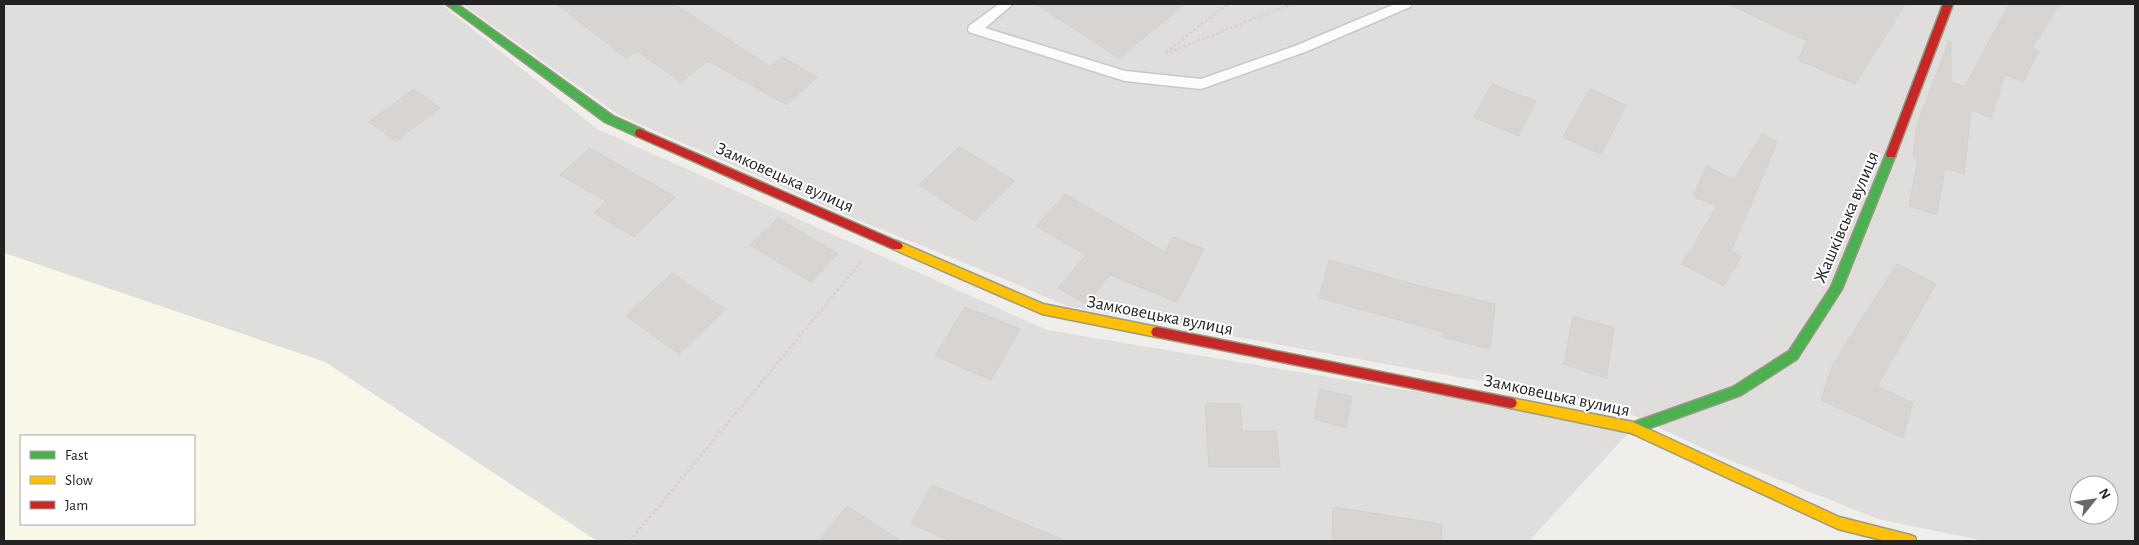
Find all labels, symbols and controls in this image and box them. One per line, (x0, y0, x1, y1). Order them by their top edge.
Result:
street label: Замковецька вулиця (713, 139, 856, 216)
street label: Жашківська вулиця (1811, 149, 1883, 286)
street label: Замковецька вулиця (1085, 293, 1234, 339)
street label: Замковецька вулиця (1482, 372, 1631, 420)
legend (20, 435, 195, 525)
text: Fast (65, 448, 89, 463)
text: Slow (65, 473, 93, 488)
north arrow (2069, 475, 2119, 525)
text: N (2096, 486, 2113, 502)
text: Jam (65, 498, 88, 513)

